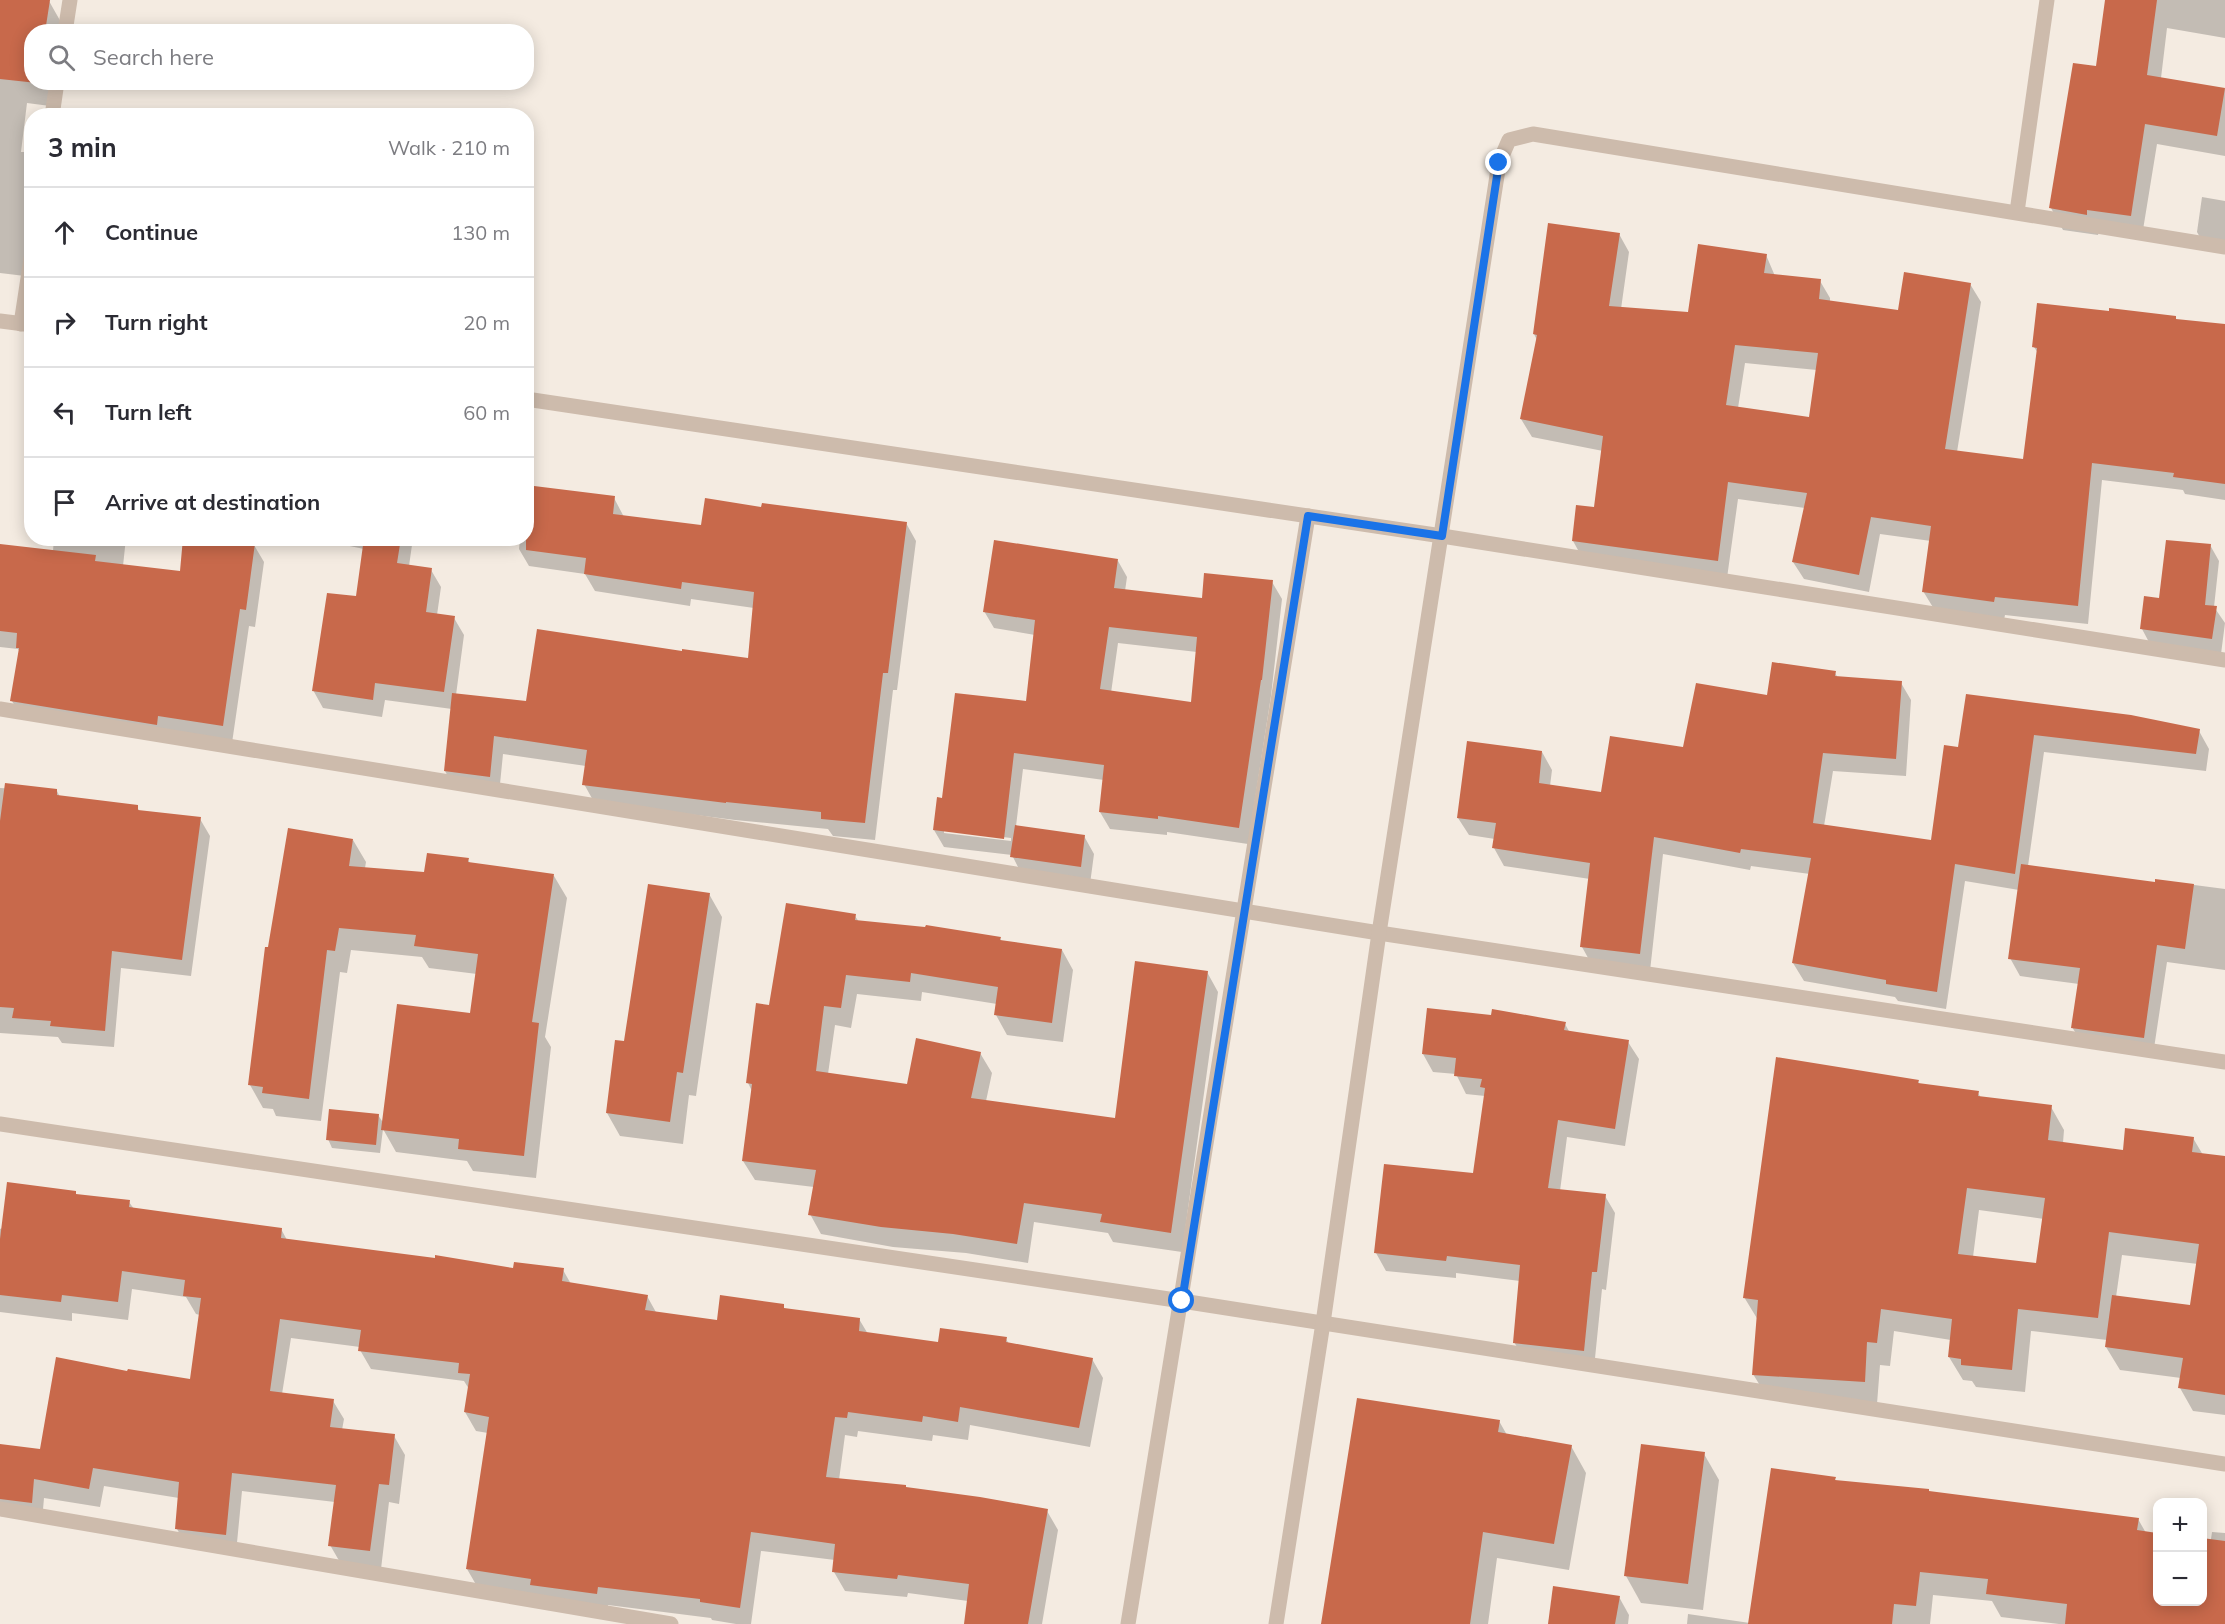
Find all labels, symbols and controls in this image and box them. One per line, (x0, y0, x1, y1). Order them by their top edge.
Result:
search box (24, 24, 534, 90)
icon: search (45, 41, 78, 74)
text: Search here (93, 43, 214, 71)
text: 3 min (48, 131, 117, 164)
text: Walk · 210 m (388, 135, 510, 160)
route end (1485, 149, 1511, 175)
icon: ahead (48, 216, 81, 249)
text: Continue (105, 218, 198, 246)
text: 130 m (451, 220, 510, 245)
icon: right (48, 306, 81, 339)
text: Turn right (105, 308, 208, 336)
text: 20 m (463, 310, 510, 335)
icon: left (48, 396, 81, 429)
text: Turn left (105, 398, 192, 426)
text: 60 m (463, 400, 510, 425)
icon: arrive (48, 486, 81, 519)
text: Arrive at destination (105, 488, 320, 516)
route start (1168, 1287, 1194, 1313)
map controls (2153, 1498, 2207, 1606)
button: + (2153, 1498, 2207, 1552)
button: − (2153, 1552, 2207, 1606)

